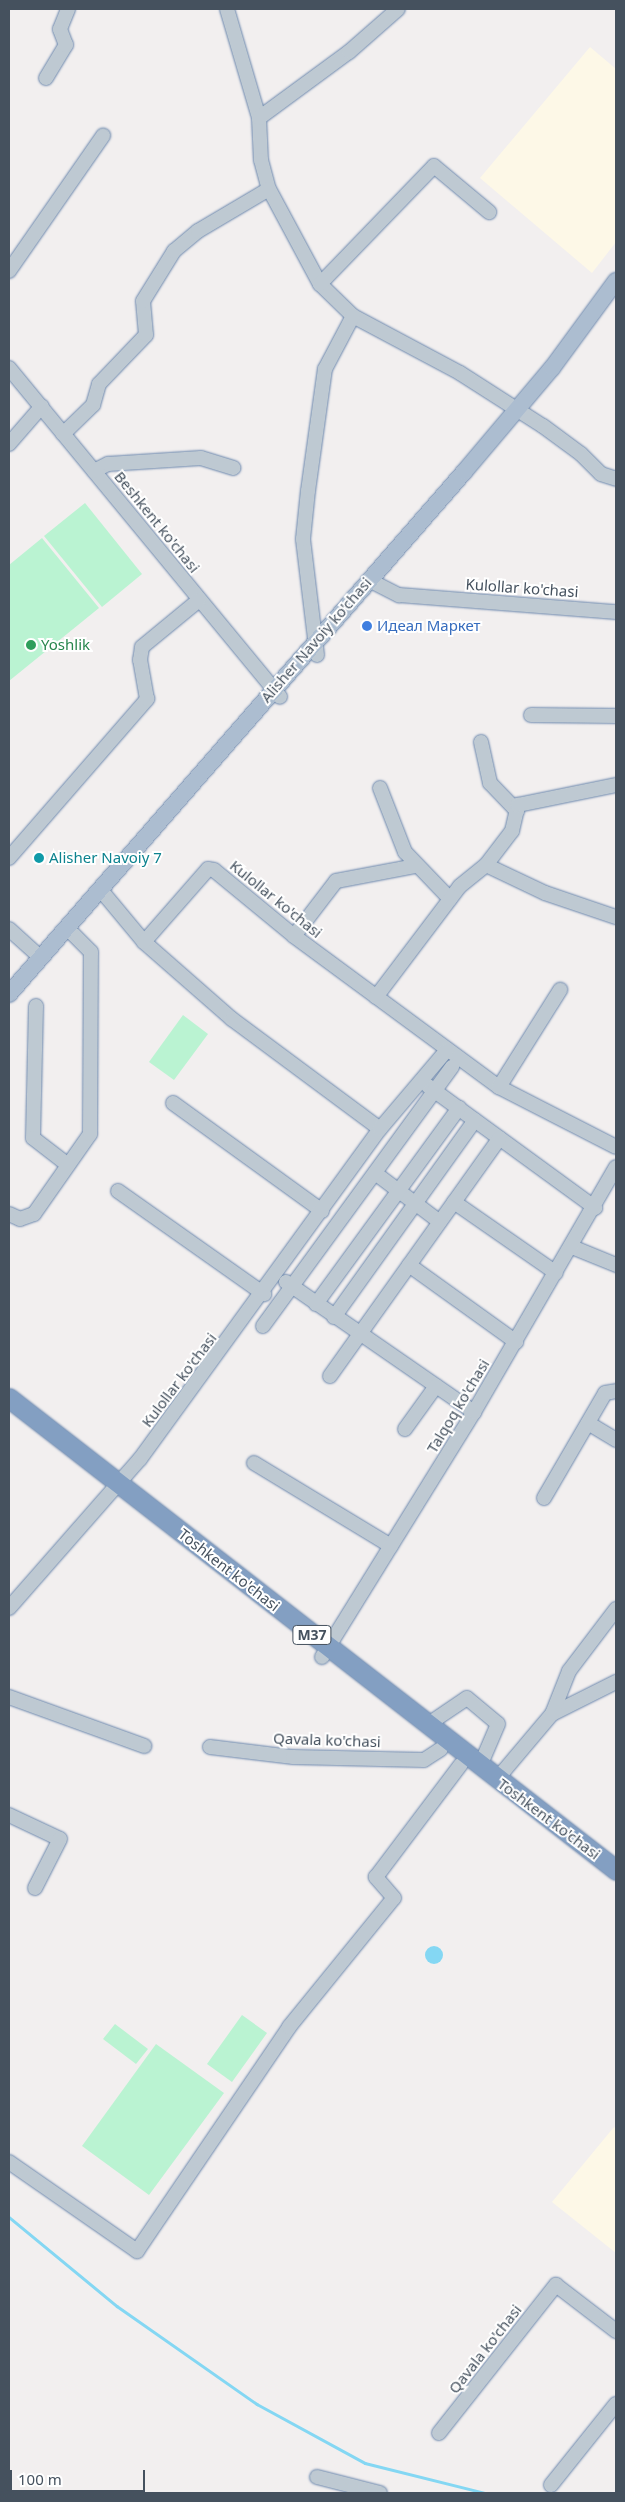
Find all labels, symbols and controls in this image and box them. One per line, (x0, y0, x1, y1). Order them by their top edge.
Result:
street label: Beshkent ko'chasi (111, 468, 203, 576)
street label: Alisher Navoiy ko'chasi (257, 574, 375, 706)
street label: Kulollar ko'chasi (465, 575, 579, 601)
place label: Идеал Маркет (377, 617, 481, 635)
marker: Идеал Маркет (361, 620, 373, 632)
place label: Yoshlik (41, 636, 90, 654)
marker: Yoshlik (25, 639, 37, 651)
place label: Alisher Navoiy 7 (49, 849, 162, 867)
marker: Alisher Navoiy 7 (33, 852, 45, 864)
street label: Kulollar ko'chasi (226, 856, 326, 942)
street label: Kulollar ko'chasi (138, 1329, 220, 1431)
street label: Talqoq ko'chasi (423, 1356, 493, 1456)
street label: Toshkent ko'chasi (175, 1525, 283, 1615)
road number: M37 (292, 1624, 332, 1646)
street label: Qavala ko'chasi (273, 1729, 381, 1751)
street label: Toshkent ko'chasi (494, 1775, 604, 1863)
street label: Qavala ko'chasi (445, 2301, 525, 2397)
scale bar (12, 2460, 148, 2492)
text: 100 m (18, 2469, 62, 2489)

